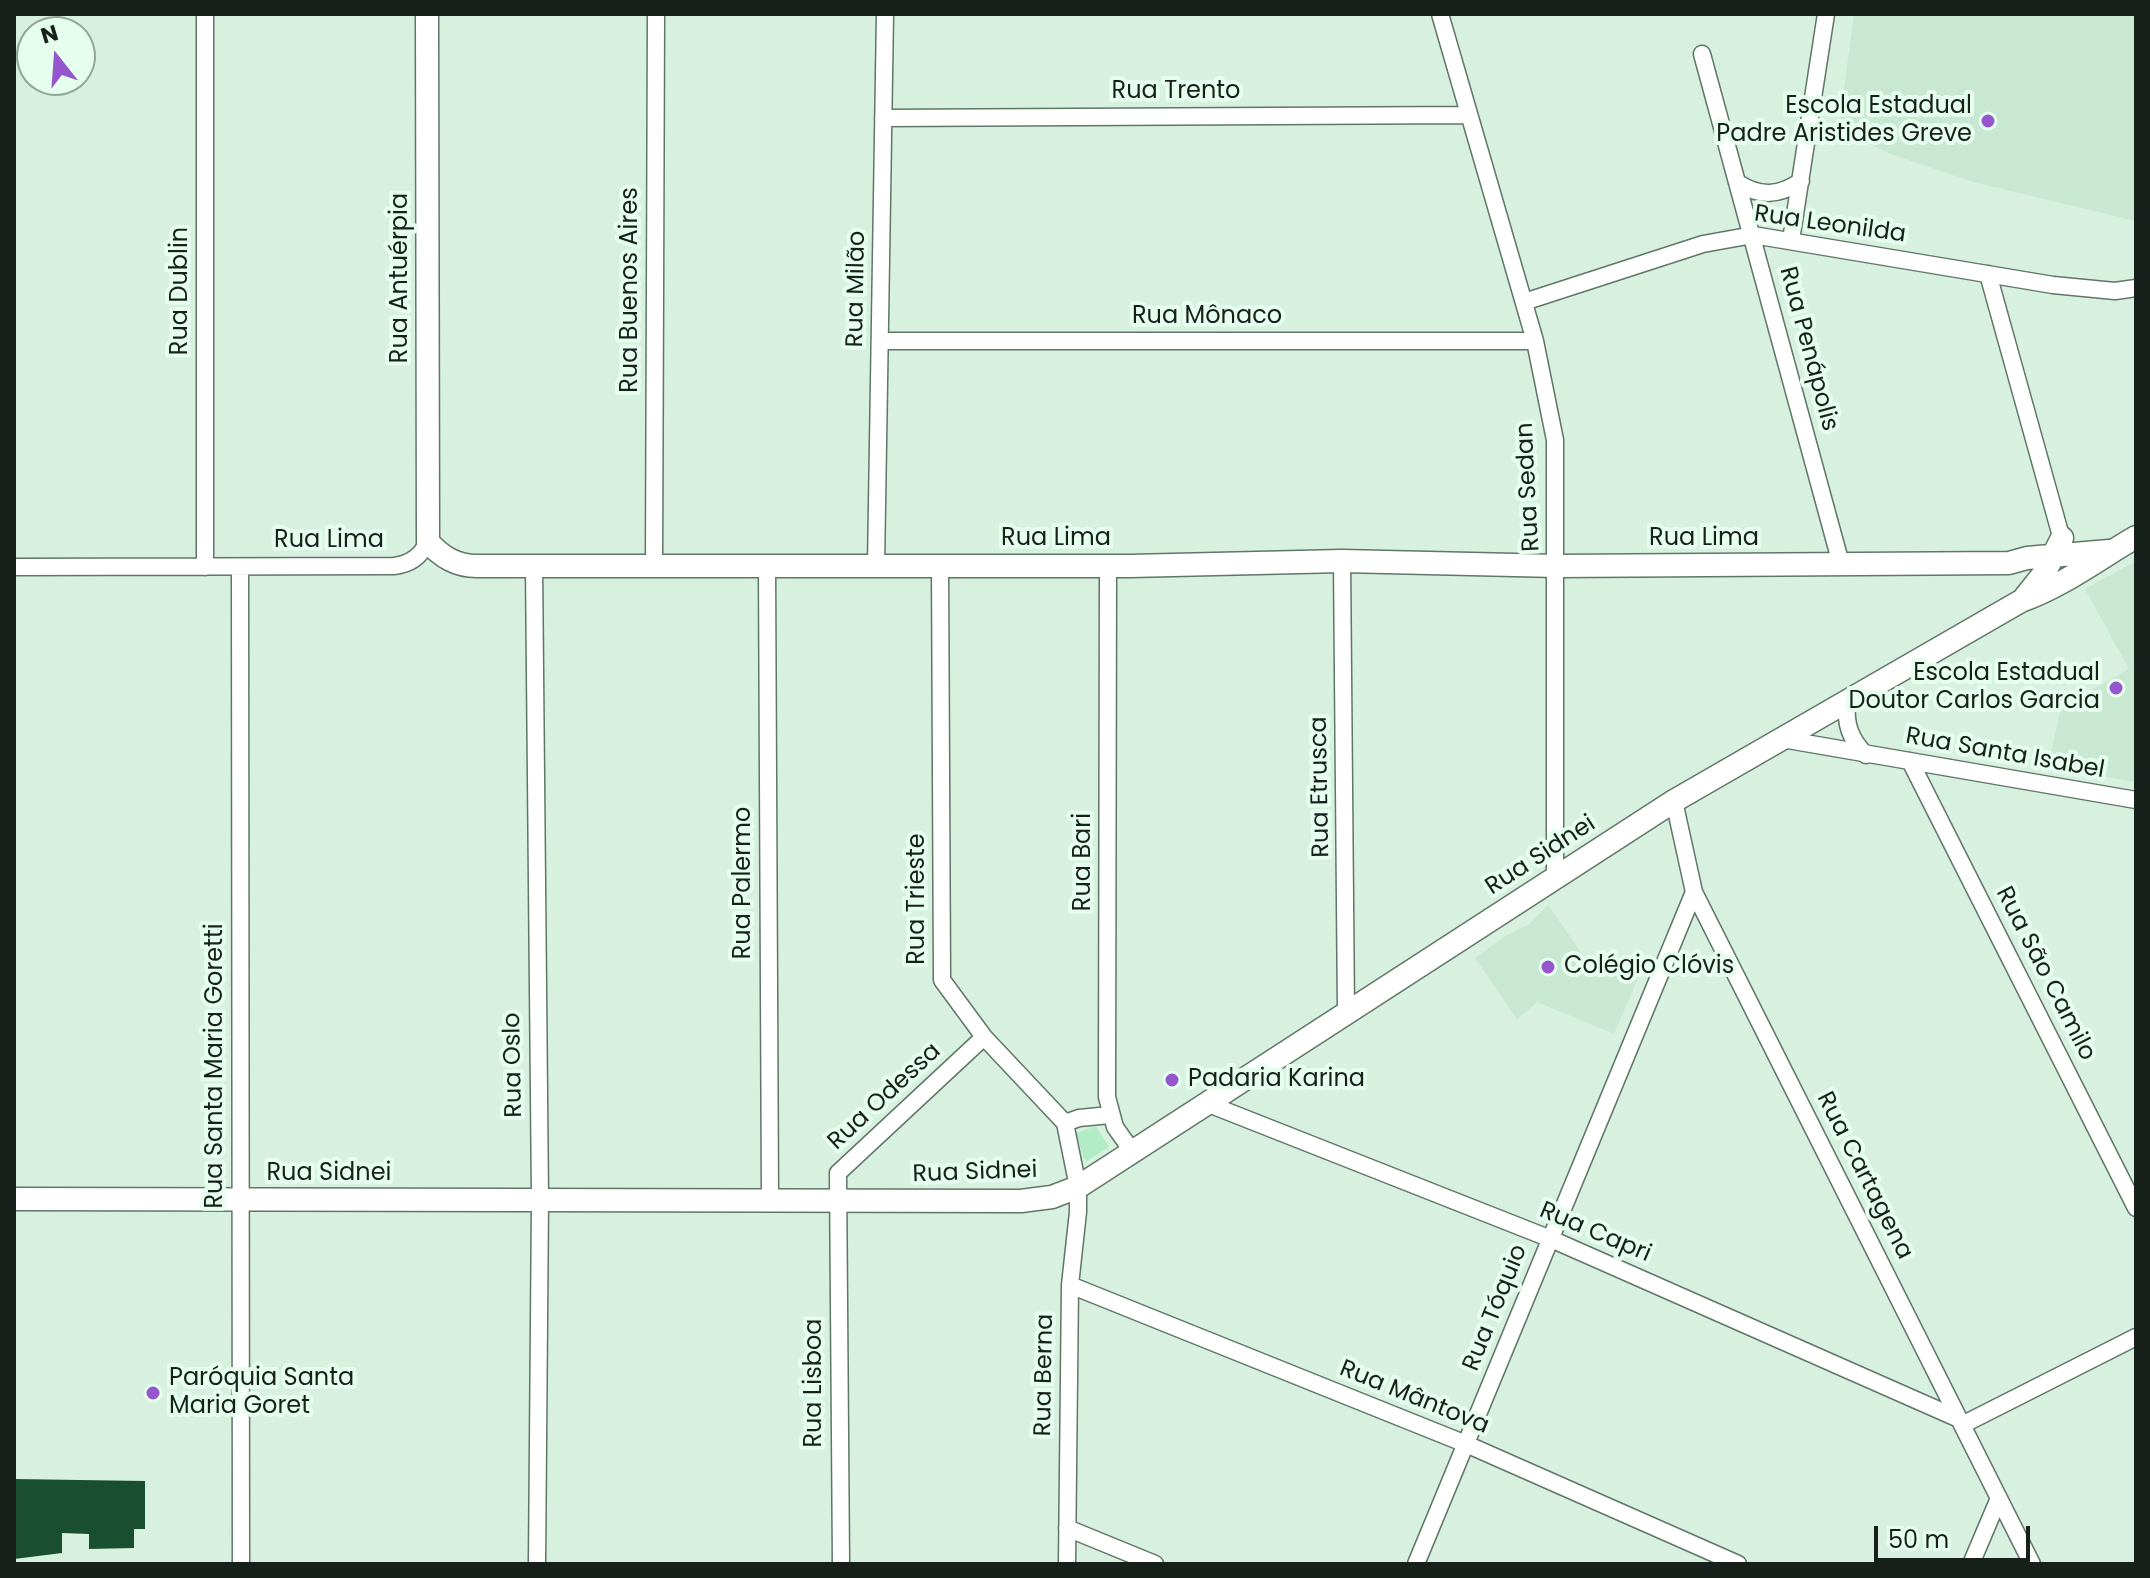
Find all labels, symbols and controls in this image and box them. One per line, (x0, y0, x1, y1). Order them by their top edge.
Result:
north arrow (16, 16, 96, 96)
text: N (37, 17, 62, 52)
street label: Rua Trento (1112, 78, 1240, 106)
place label: Escola Estadual Padre Aristides Greve (1716, 93, 1972, 149)
marker: Escola Estadual Padre Aristides Greve (1979, 112, 1997, 130)
street label: Rua Buenos Aires (617, 187, 645, 393)
street label: Rua Antuérpia (387, 193, 415, 363)
street label: Rua Leonilda (1752, 200, 1908, 250)
street label: Rua Dublin (167, 227, 195, 355)
street label: Rua Milão (842, 230, 872, 348)
street label: Rua Penápolis (1772, 264, 1844, 434)
street label: Rua Mônaco (1132, 303, 1282, 331)
street label: Rua Sedan (1511, 422, 1547, 552)
street label: Rua Lima (1001, 525, 1111, 553)
street label: Rua Lima (1649, 525, 1759, 553)
street label: Rua Lima (274, 527, 384, 555)
place label: Escola Estadual Doutor Carlos Garcia (1848, 660, 2100, 716)
marker: Escola Estadual Doutor Carlos Garcia (2107, 679, 2125, 697)
street label: Rua Etrusca (1305, 716, 1337, 858)
street label: Rua Santa Isabel (1903, 722, 2107, 786)
street label: Rua Palermo (730, 807, 758, 959)
street label: Rua Sidnei (1481, 810, 1601, 902)
street label: Rua Bari (1070, 813, 1098, 911)
street label: Rua Trieste (904, 833, 932, 965)
street label: Rua São Camilo (1989, 882, 2101, 1066)
street label: Rua Santa Maria Goretti (202, 923, 230, 1209)
place label: Colégio Clóvis (1564, 953, 1734, 981)
marker: Colégio Clóvis (1539, 958, 1557, 976)
street label: Rua Oslo (499, 1012, 529, 1118)
street label: Rua Odessa (823, 1037, 947, 1157)
place label: Padaria Karina (1188, 1066, 1365, 1094)
marker: Padaria Karina (1163, 1071, 1181, 1089)
street label: Rua Cartagena (1809, 1088, 1919, 1264)
street label: Rua Sidnei (912, 1156, 1038, 1190)
street label: Rua Sidnei (267, 1160, 391, 1188)
street label: Rua Capri (1535, 1197, 1655, 1269)
street label: Rua Tóquio (1458, 1241, 1534, 1375)
street label: Rua Berna (1030, 1313, 1060, 1437)
street label: Rua Lisboa (801, 1318, 829, 1448)
street label: Rua Mântova (1335, 1355, 1493, 1441)
place label: Paróquia Santa Maria Goret (169, 1365, 354, 1421)
marker: Paróquia Santa Maria Goret (144, 1384, 162, 1402)
scale bar (1878, 1510, 2034, 1560)
text: 50 m (1888, 1523, 1949, 1556)

